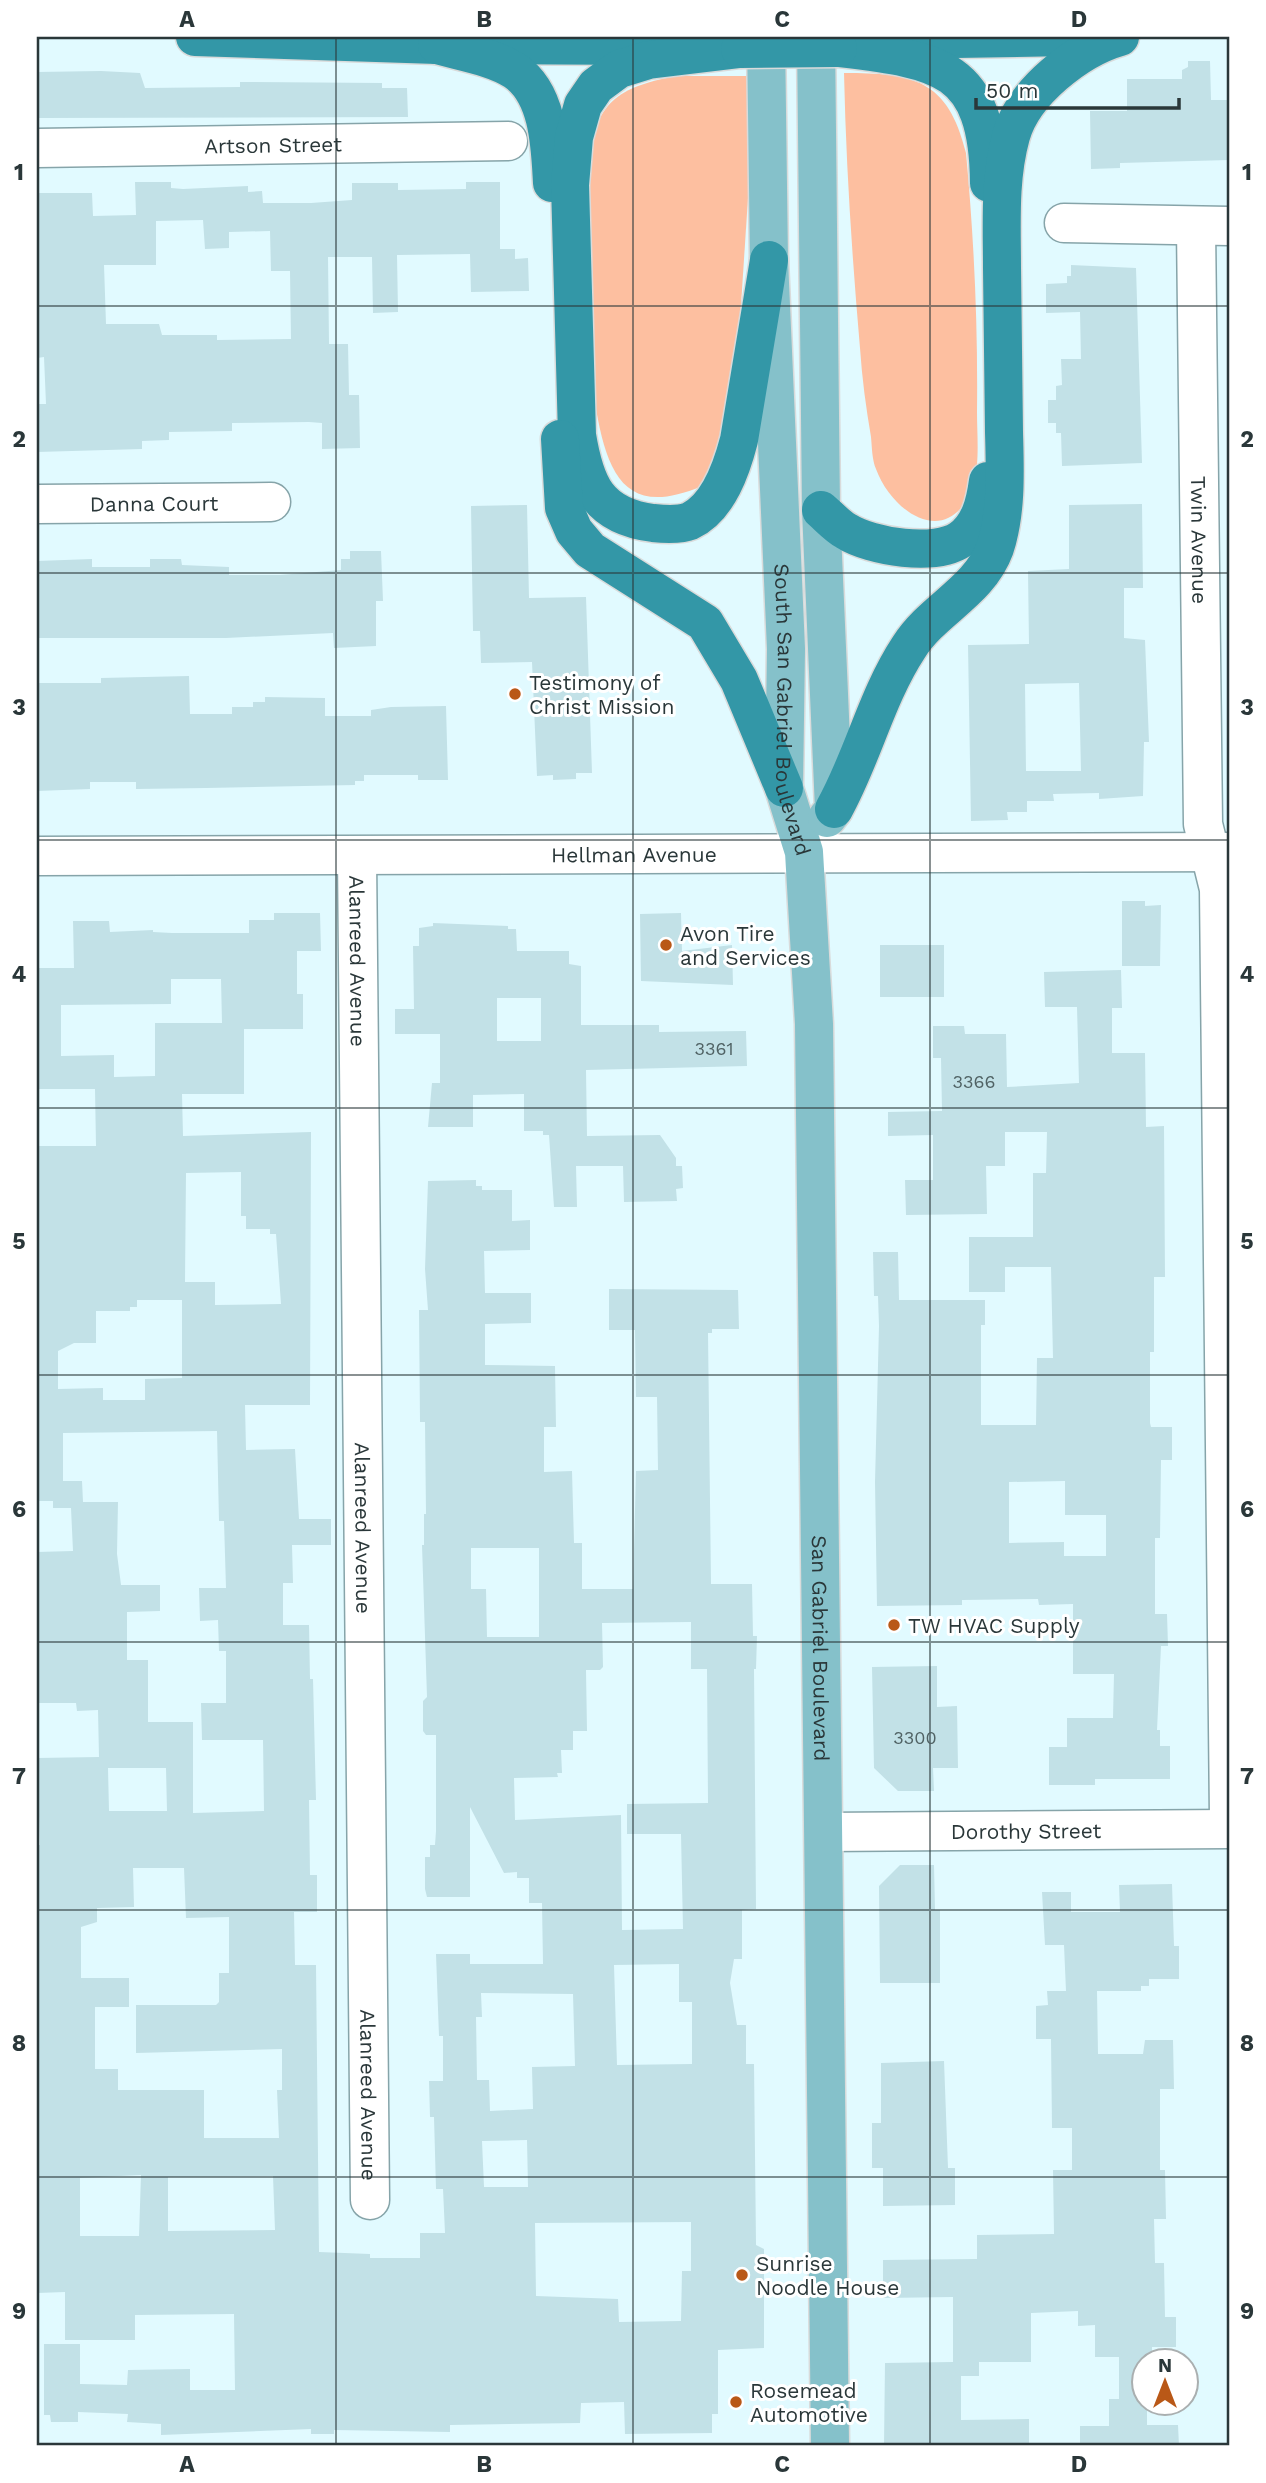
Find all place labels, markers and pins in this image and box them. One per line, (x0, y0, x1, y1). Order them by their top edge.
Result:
place label: Testimony of Christ Mission (529, 670, 674, 719)
marker: Testimony of Christ Mission (507, 686, 523, 702)
place label: Avon Tire and Services (680, 921, 811, 970)
marker: Avon Tire and Services (658, 937, 674, 953)
place label: TW HVAC Supply (908, 1613, 1080, 1638)
marker: TW HVAC Supply (886, 1617, 902, 1633)
place label: Sunrise Noodle House (756, 2251, 899, 2300)
marker: Sunrise Noodle House (734, 2267, 750, 2283)
place label: Rosemead Automotive (750, 2378, 868, 2427)
marker: Rosemead Automotive (728, 2394, 744, 2410)

